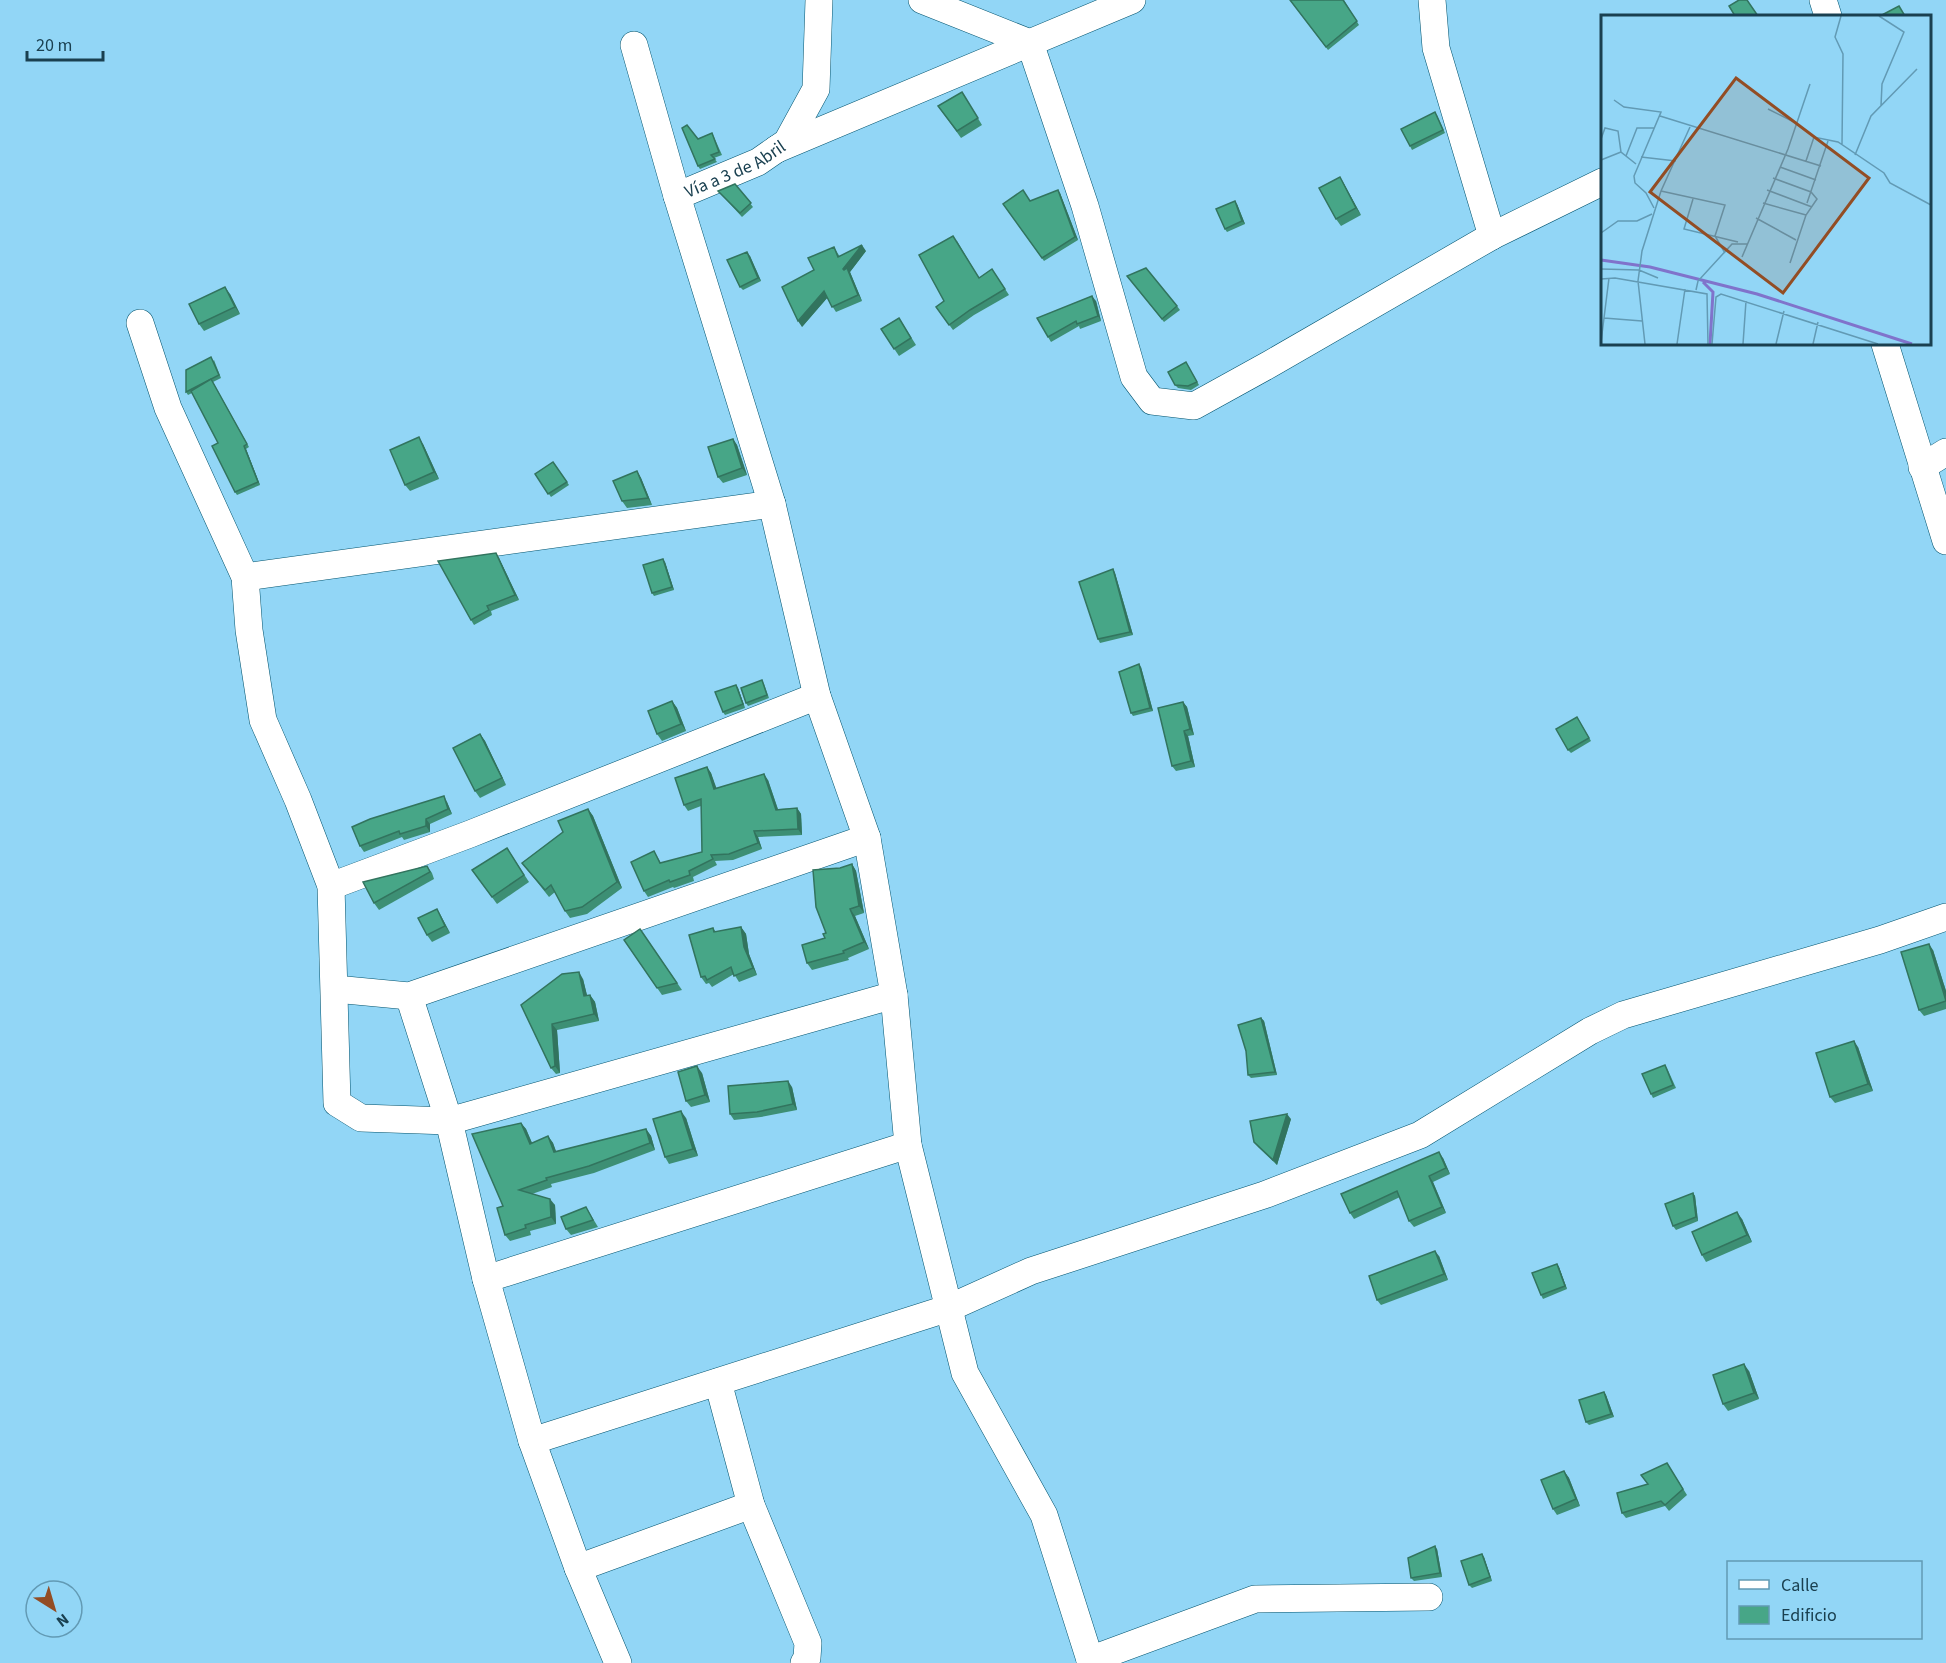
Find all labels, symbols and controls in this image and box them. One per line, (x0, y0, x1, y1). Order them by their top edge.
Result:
inset map (1601, 15, 1931, 345)
scale bar (27, 24, 104, 62)
text: 20 m (36, 33, 72, 58)
street label: Vía a 3 de Abril (681, 135, 791, 204)
legend (1727, 1561, 1922, 1639)
text: Calle (1781, 1573, 1819, 1598)
north arrow (24, 1579, 84, 1639)
text: Edificio (1781, 1603, 1837, 1628)
text: N (52, 1608, 73, 1632)

